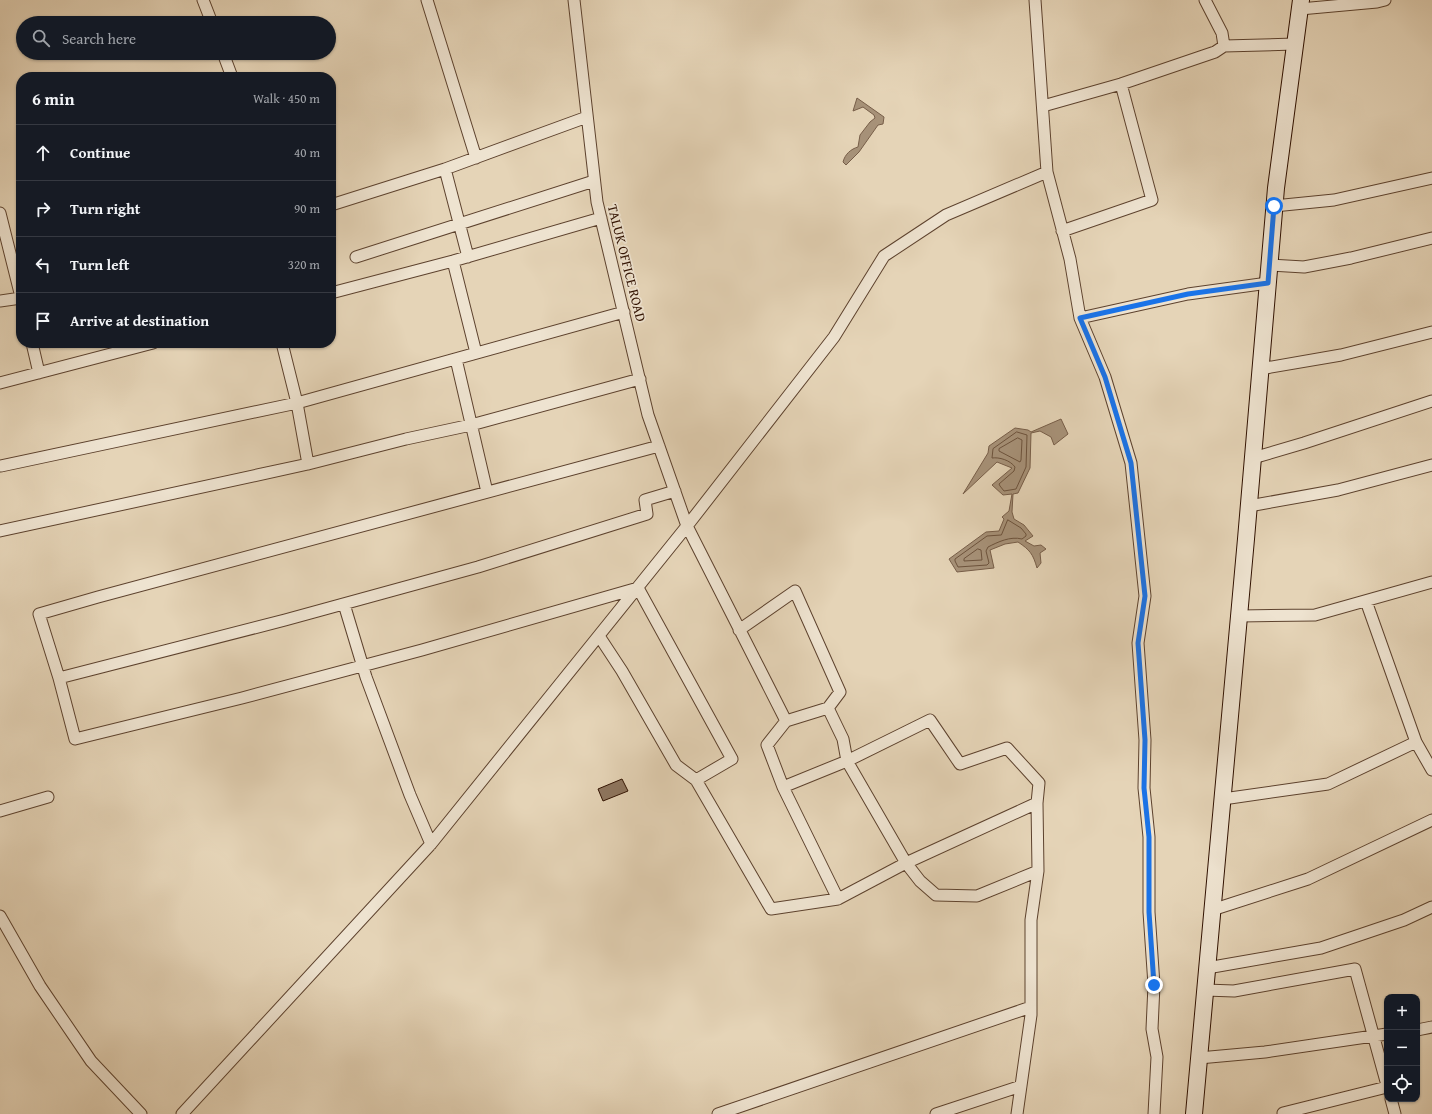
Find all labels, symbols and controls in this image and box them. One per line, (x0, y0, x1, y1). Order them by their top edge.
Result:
search box (16, 16, 336, 60)
icon: search (30, 27, 52, 49)
text: Search here (62, 28, 136, 49)
text: 6 min (32, 86, 74, 111)
text: Walk · 450 m (253, 89, 320, 108)
icon: ahead (32, 142, 54, 164)
text: Continue (70, 142, 131, 163)
text: 40 m (294, 143, 320, 162)
route start (1265, 197, 1283, 215)
icon: right (32, 198, 54, 220)
text: Turn right (70, 198, 141, 219)
text: 90 m (294, 199, 320, 218)
street label: TALUK OFFICE ROAD (603, 202, 651, 324)
icon: left (32, 254, 54, 276)
text: Turn left (70, 254, 129, 275)
text: 320 m (288, 255, 320, 274)
icon: arrive (32, 310, 54, 332)
text: Arrive at destination (70, 310, 209, 331)
route end (1145, 976, 1163, 994)
map controls (1384, 994, 1420, 1102)
button: + (1384, 994, 1420, 1030)
button: − (1384, 1030, 1420, 1066)
button: locate (1384, 1066, 1420, 1102)

